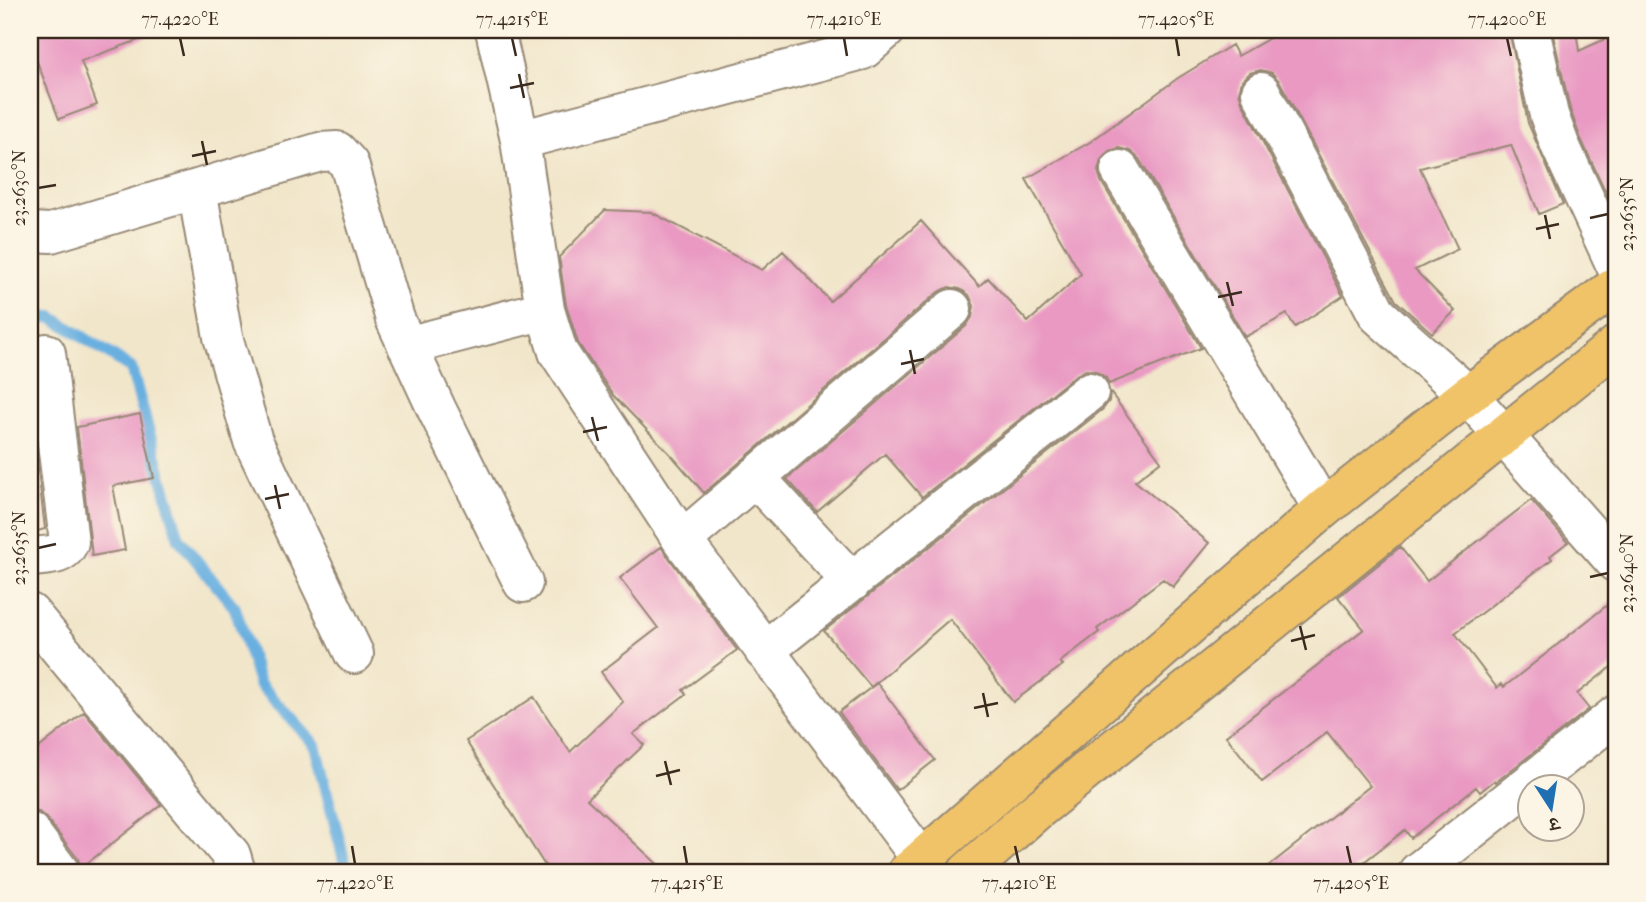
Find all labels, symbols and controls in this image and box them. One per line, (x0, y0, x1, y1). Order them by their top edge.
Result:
text: 77.4220°E (141, 9, 219, 30)
text: 77.4215°E (476, 9, 548, 30)
text: 77.4210°E (807, 9, 881, 30)
text: 77.4205°E (1138, 9, 1214, 30)
text: 77.4200°E (1468, 9, 1546, 30)
text: 23.2630°N (9, 149, 30, 226)
text: 23.2635°N (1617, 176, 1638, 251)
text: 23.2635°N (9, 510, 30, 585)
text: 23.2640°N (1617, 533, 1638, 613)
north arrow (1516, 772, 1586, 842)
text: उ (1546, 811, 1563, 836)
text: 77.4220°E (316, 873, 394, 894)
text: 77.4215°E (651, 873, 723, 894)
text: 77.4210°E (982, 873, 1056, 894)
text: 77.4205°E (1313, 873, 1389, 894)

